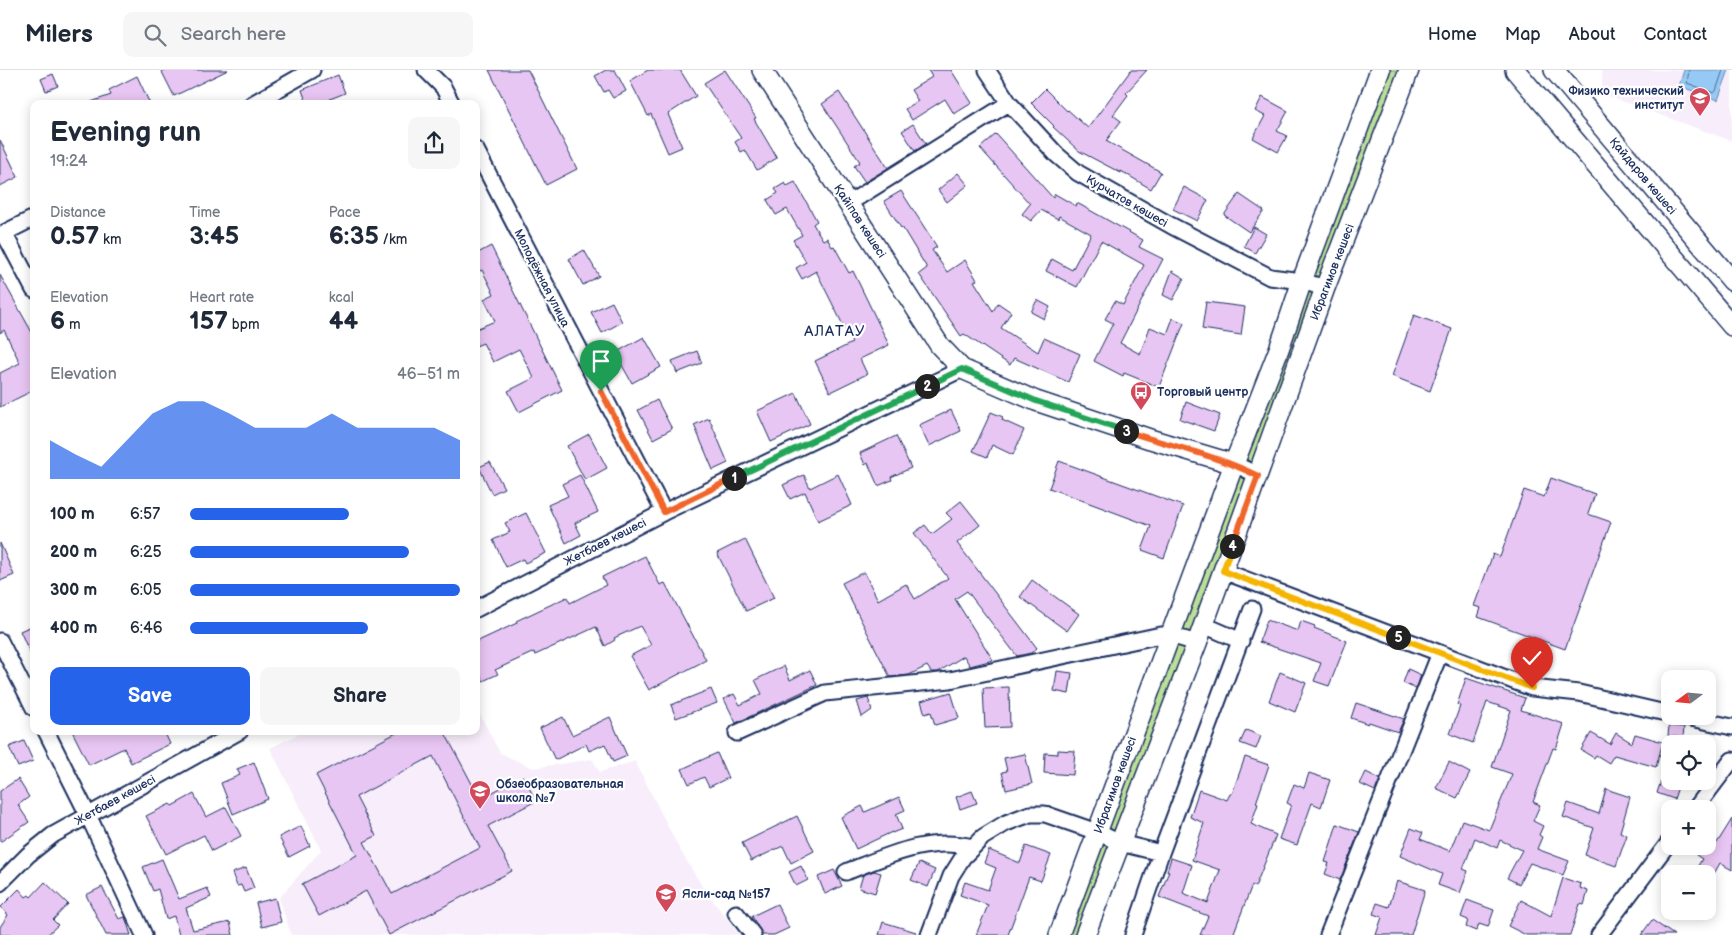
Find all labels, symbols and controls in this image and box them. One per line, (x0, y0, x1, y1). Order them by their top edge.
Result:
search box (123, 12, 473, 57)
text: Milers (25, 20, 93, 49)
icon: search (141, 21, 169, 49)
text: Search here (181, 23, 286, 46)
text: Home (1428, 24, 1477, 45)
text: Map (1505, 24, 1541, 45)
text: About (1569, 24, 1616, 45)
text: Contact (1644, 24, 1707, 45)
place label: Физико технический институт (1568, 84, 1684, 113)
school or university icon: Физико технический институт (1688, 86, 1712, 117)
text: Evening run (50, 116, 201, 149)
button: share (408, 117, 460, 169)
street label: Қайдаров көшесі (1606, 135, 1679, 218)
text: 19:24 (50, 152, 88, 171)
street label: Курчатов көшесі (1083, 172, 1170, 231)
street label: Қайіпов көшесі (830, 182, 889, 261)
text: Distance (50, 204, 106, 221)
text: Time (189, 204, 220, 221)
text: Pace (329, 204, 361, 221)
text: 0.57 (50, 221, 99, 252)
text: 3:45 (189, 221, 239, 252)
text: 6:35 (329, 221, 379, 252)
street label: Ибрагимов көшесі (1307, 222, 1358, 322)
street label: Молодёжная улица (510, 227, 573, 330)
text: km (99, 231, 122, 248)
text: /km (379, 231, 407, 248)
text: Elevation (50, 289, 108, 306)
text: Heart rate (189, 289, 254, 306)
text: kcal (329, 289, 354, 306)
text: 6 (50, 306, 65, 337)
text: 157 (189, 306, 228, 337)
text: 44 (329, 306, 358, 337)
text: m (65, 316, 81, 333)
text: bpm (228, 316, 259, 333)
district label: АЛАТАУ (803, 322, 866, 341)
pin (580, 340, 622, 391)
icon: arrive (587, 347, 615, 375)
text: Elevation (50, 365, 117, 384)
text: 46–51 m (397, 365, 460, 384)
pin: 2 (914, 374, 940, 398)
text: 2 (923, 378, 932, 395)
bus stop icon: Торговый центр (1129, 380, 1153, 411)
place label: Торговый центр (1157, 385, 1248, 400)
pin: 3 (1114, 418, 1138, 444)
text: 3 (1122, 423, 1131, 440)
pin: 1 (722, 466, 746, 490)
text: 1 (732, 470, 737, 487)
text: 100 m (50, 505, 95, 524)
text: 6:57 (130, 505, 160, 524)
street label: Жетбаев көшесі (562, 515, 649, 570)
pin: 4 (1220, 534, 1244, 558)
text: 4 (1228, 538, 1237, 555)
text: 200 m (50, 543, 97, 562)
text: 6:25 (130, 543, 162, 562)
text: 300 m (50, 581, 97, 600)
text: 6:05 (130, 581, 162, 600)
text: 400 m (50, 619, 97, 638)
text: 6:46 (130, 619, 163, 638)
pin: 5 (1386, 624, 1410, 650)
text: 5 (1394, 629, 1403, 646)
pin (1511, 637, 1553, 688)
icon: check (1518, 644, 1546, 672)
button: Save (50, 667, 250, 725)
button: Share (260, 667, 460, 725)
north arrow (1661, 670, 1716, 725)
map controls (1661, 670, 1716, 920)
street label: Ибрагимов көшесі (1091, 735, 1140, 836)
button: locate (1661, 735, 1716, 790)
street label: Жетбаев көшесі (72, 772, 158, 829)
place label: Обзеобразовательная школа №7 (496, 777, 624, 806)
school or university icon: Обзеобразовательная школа №7 (468, 779, 492, 810)
button: + (1661, 800, 1716, 855)
button: − (1661, 865, 1716, 920)
school or university icon: Ясли-сад №157 (654, 882, 678, 913)
place label: Ясли-сад №157 (682, 887, 771, 902)

